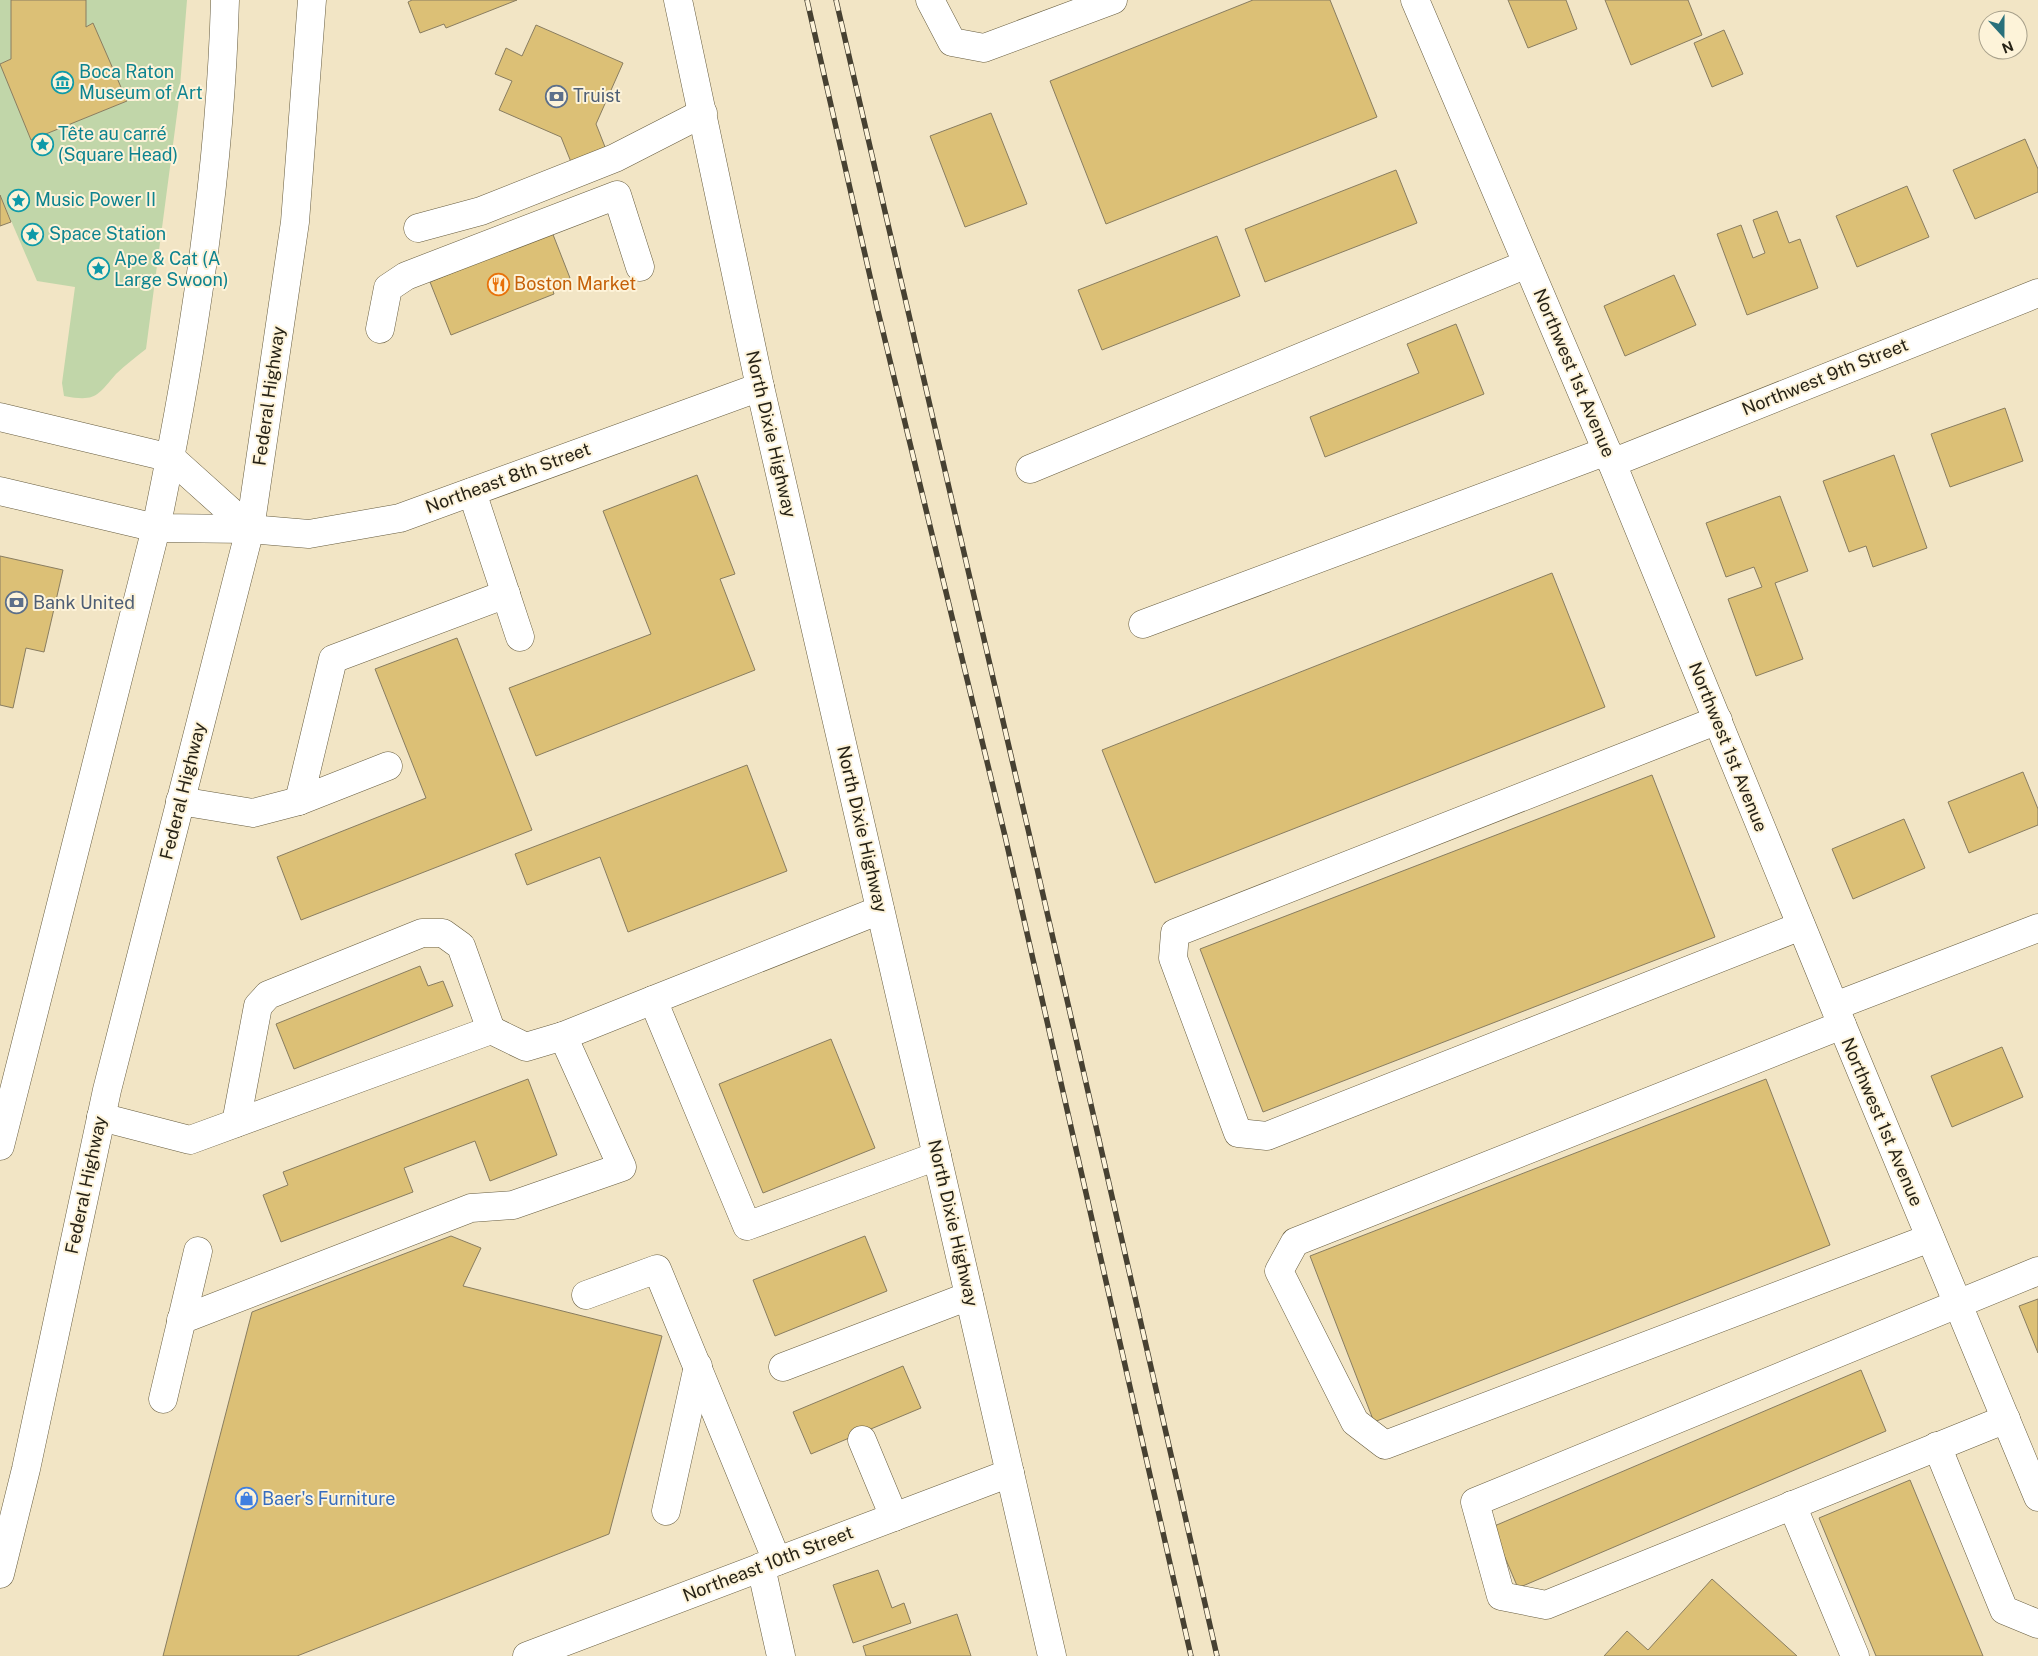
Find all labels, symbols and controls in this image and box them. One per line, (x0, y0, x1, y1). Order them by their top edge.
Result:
north arrow (1978, 10, 2028, 60)
text: N (2000, 38, 2016, 57)
place label: Boca Raton Museum of Art (79, 61, 203, 103)
museum icon: Boca Raton Museum of Art (51, 70, 75, 94)
bank icon: Truist (545, 84, 569, 108)
place label: Truist (573, 85, 621, 106)
place label: Tête au carré (Square Head) (58, 123, 178, 165)
place icon: Tête au carré (Square Head) (30, 132, 54, 156)
place icon: Music Power II (7, 188, 31, 212)
place label: Music Power II (35, 189, 156, 210)
place icon: Space Station (21, 222, 45, 246)
place label: Space Station (49, 223, 166, 244)
place label: Ape & Cat (A Large Swoon) (114, 248, 229, 290)
place icon: Ape & Cat (A Large Swoon) (86, 257, 110, 281)
restaurant icon: Boston Market (486, 272, 510, 296)
place label: Boston Market (514, 273, 636, 294)
street label: Northwest 1st Avenue (1529, 285, 1620, 460)
street label: Federal Highway (248, 324, 289, 467)
street label: Northwest 9th Street (1739, 334, 1911, 419)
street label: North Dixie Highway (742, 348, 801, 520)
street label: Northeast 8th Street (422, 438, 593, 517)
bank icon: Bank United (5, 591, 29, 615)
place label: Bank United (33, 592, 135, 613)
street label: Northwest 1st Avenue (1685, 659, 1772, 835)
street label: Federal Highway (155, 720, 210, 862)
street label: North Dixie Highway (833, 743, 892, 915)
street label: Northwest 1st Avenue (1837, 1034, 1928, 1209)
street label: Federal Highway (61, 1114, 110, 1256)
street label: North Dixie Highway (924, 1137, 983, 1309)
shop icon: Baer's Furniture (234, 1487, 258, 1511)
place label: Baer's Furniture (262, 1488, 395, 1509)
street label: Northeast 10th Street (680, 1521, 856, 1606)

